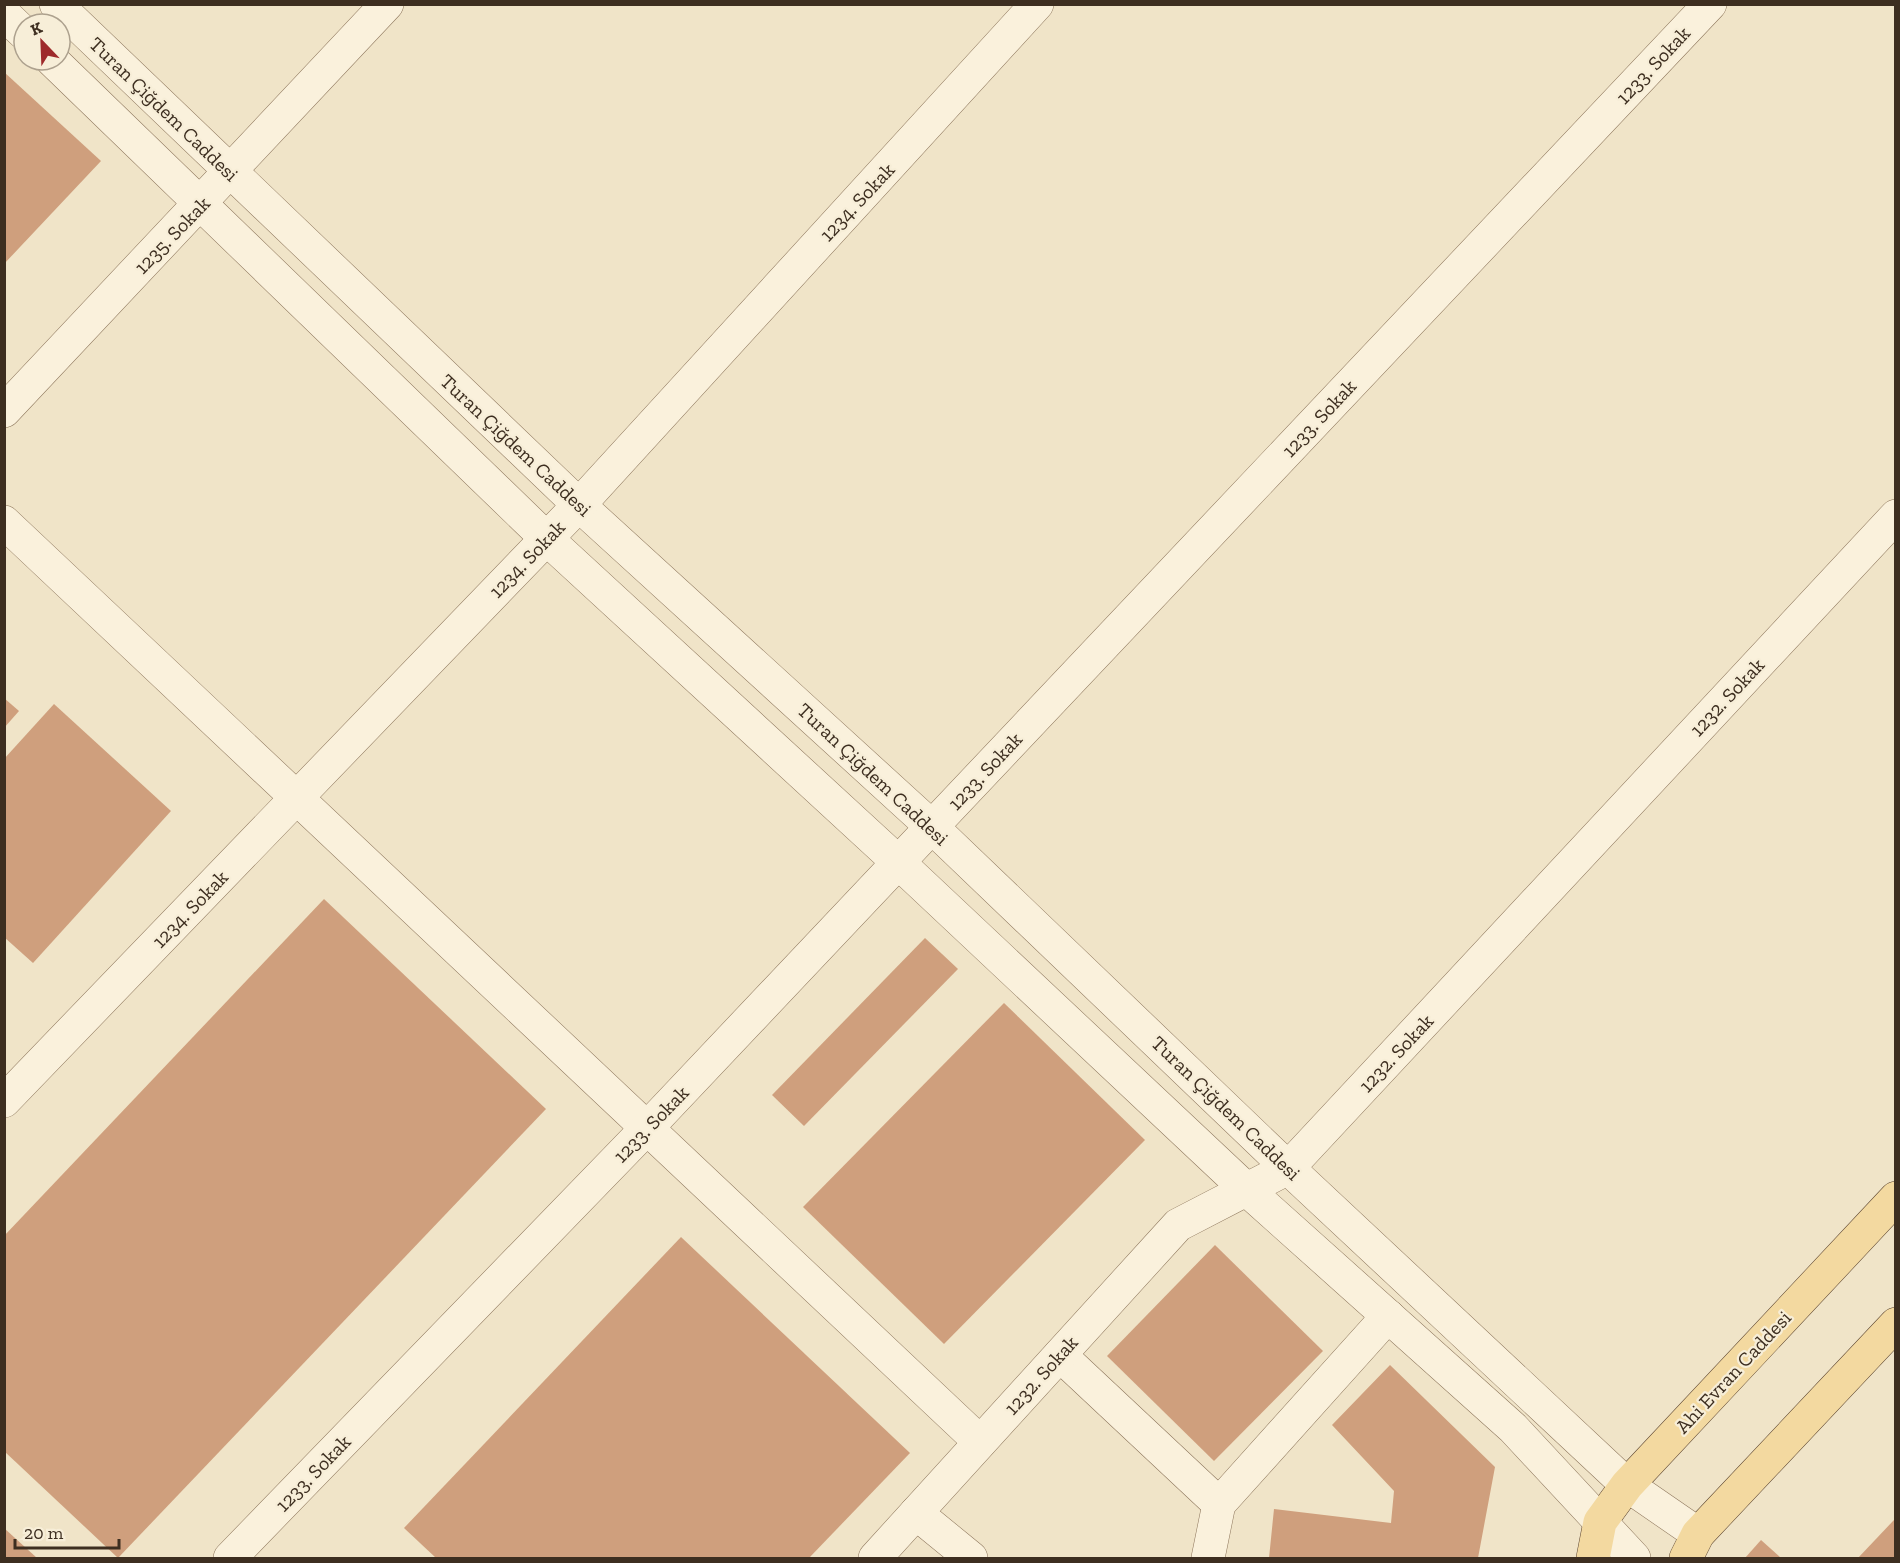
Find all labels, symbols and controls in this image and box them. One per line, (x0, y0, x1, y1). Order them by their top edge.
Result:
north arrow (12, 12, 72, 72)
text: K (28, 18, 45, 40)
street label: 1233. Sokak (1611, 21, 1695, 109)
street label: Turan Çiğdem Caddesi (85, 32, 244, 187)
street label: 1234. Sokak (815, 157, 900, 246)
street label: 1235. Sokak (129, 191, 215, 279)
street label: Turan Çiğdem Caddesi (436, 369, 597, 521)
street label: 1233. Sokak (1277, 374, 1361, 462)
street label: 1234. Sokak (484, 515, 570, 603)
street label: 1232. Sokak (1685, 652, 1770, 741)
street label: Turan Çiğdem Caddesi (793, 698, 954, 850)
street label: 1233. Sokak (943, 727, 1027, 815)
street label: 1234. Sokak (147, 865, 233, 953)
street label: 1232. Sokak (1354, 1008, 1439, 1097)
street label: Turan Çiğdem Caddesi (1147, 1031, 1306, 1186)
street label: 1233. Sokak (608, 1080, 694, 1167)
street label: Ahi Evran Caddesi (1670, 1306, 1796, 1438)
street label: 1232. Sokak (999, 1330, 1083, 1420)
street label: 1233. Sokak (270, 1429, 356, 1516)
scale bar (15, 1512, 118, 1550)
text: 20 m (24, 1522, 64, 1544)

